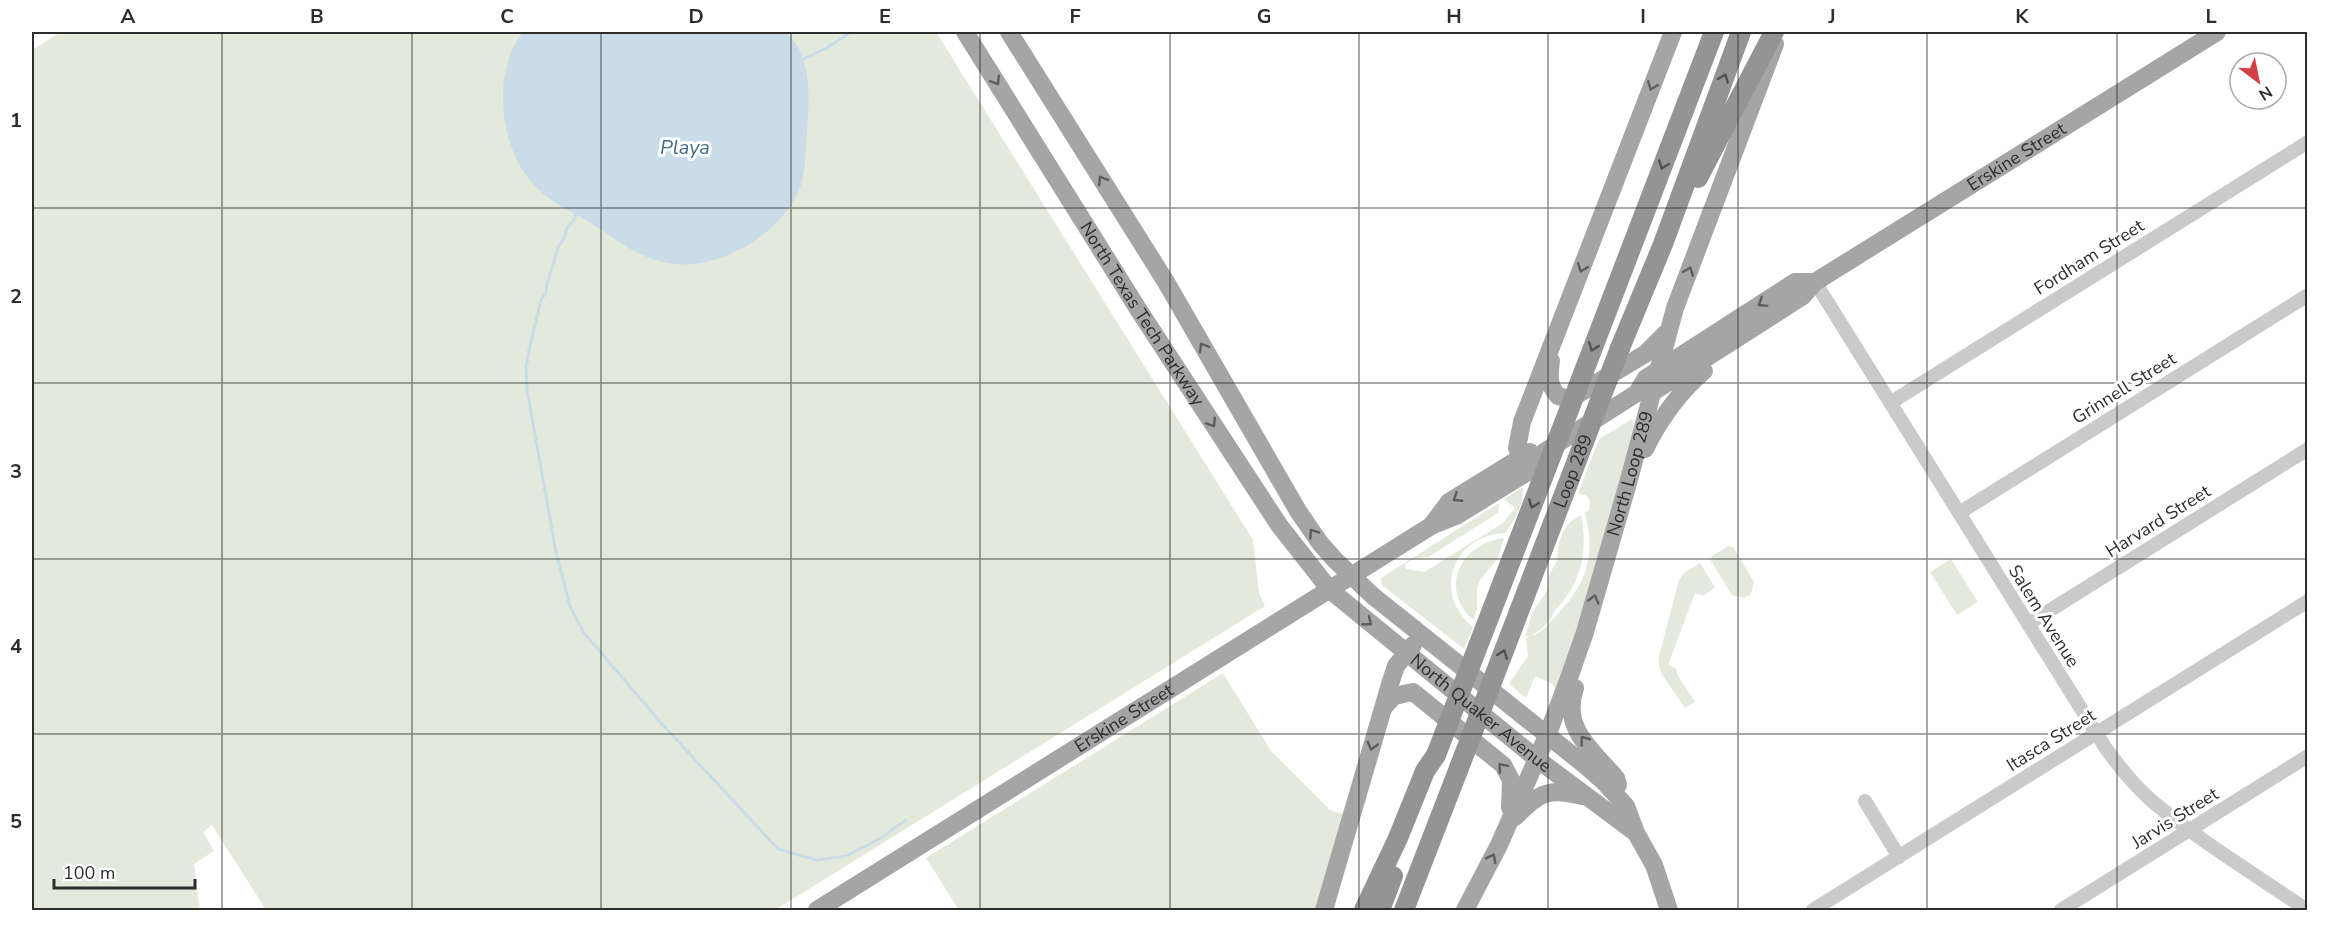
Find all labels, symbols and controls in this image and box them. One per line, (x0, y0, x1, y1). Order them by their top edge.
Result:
text: A (121, 3, 136, 30)
text: B (310, 3, 324, 30)
text: C (500, 3, 514, 30)
text: D (688, 3, 704, 30)
text: E (879, 3, 891, 30)
text: F (1069, 3, 1081, 30)
text: G (1257, 3, 1271, 30)
text: H (1446, 3, 1462, 30)
text: I (1640, 3, 1646, 30)
text: J (1827, 3, 1836, 30)
text: K (2015, 3, 2029, 30)
text: L (2205, 3, 2217, 30)
north arrow (2228, 51, 2288, 111)
one-way arrow (1716, 73, 1729, 83)
one-way arrow (988, 75, 1000, 85)
one-way arrow (1647, 80, 1659, 91)
text: N (2255, 80, 2276, 105)
text: 1 (10, 107, 22, 134)
street label: Erskine Street (1963, 116, 2071, 196)
water label: Playa (660, 134, 710, 161)
one-way arrow (1658, 158, 1670, 169)
one-way arrow (1098, 176, 1109, 187)
street label: Fordham Street (2030, 213, 2149, 300)
street label: North Texas Tech Parkway (1074, 217, 1211, 411)
one-way arrow (1577, 262, 1589, 273)
one-way arrow (1682, 266, 1695, 277)
text: 2 (10, 283, 22, 310)
one-way arrow (1758, 296, 1769, 307)
one-way arrow (1588, 341, 1600, 352)
one-way arrow (1199, 343, 1210, 353)
street label: Grinnell Street (2068, 346, 2181, 429)
street label: North Loop 289 (1601, 408, 1659, 539)
one-way arrow (1205, 417, 1216, 428)
street label: Loop 289 (1548, 431, 1598, 511)
text: 3 (10, 458, 22, 485)
street label: Harvard Street (2101, 479, 2216, 563)
one-way arrow (1452, 490, 1463, 501)
one-way arrow (1528, 498, 1540, 509)
one-way arrow (1309, 528, 1320, 539)
street label: Salem Avenue (2003, 560, 2085, 672)
one-way arrow (1587, 594, 1600, 604)
one-way arrow (1361, 615, 1372, 626)
text: 4 (10, 633, 22, 660)
street label: North Quaker Avenue (1405, 648, 1557, 778)
one-way arrow (1495, 650, 1508, 660)
street label: Erskine Street (1070, 678, 1178, 758)
street label: Itasca Street (2002, 703, 2101, 777)
one-way arrow (1580, 736, 1591, 747)
one-way arrow (1367, 740, 1379, 751)
one-way arrow (1498, 763, 1509, 774)
street label: Jarvis Street (2126, 781, 2224, 855)
text: 5 (10, 808, 22, 835)
scale bar (54, 852, 195, 890)
one-way arrow (1485, 854, 1496, 865)
text: 100 m (63, 861, 115, 885)

